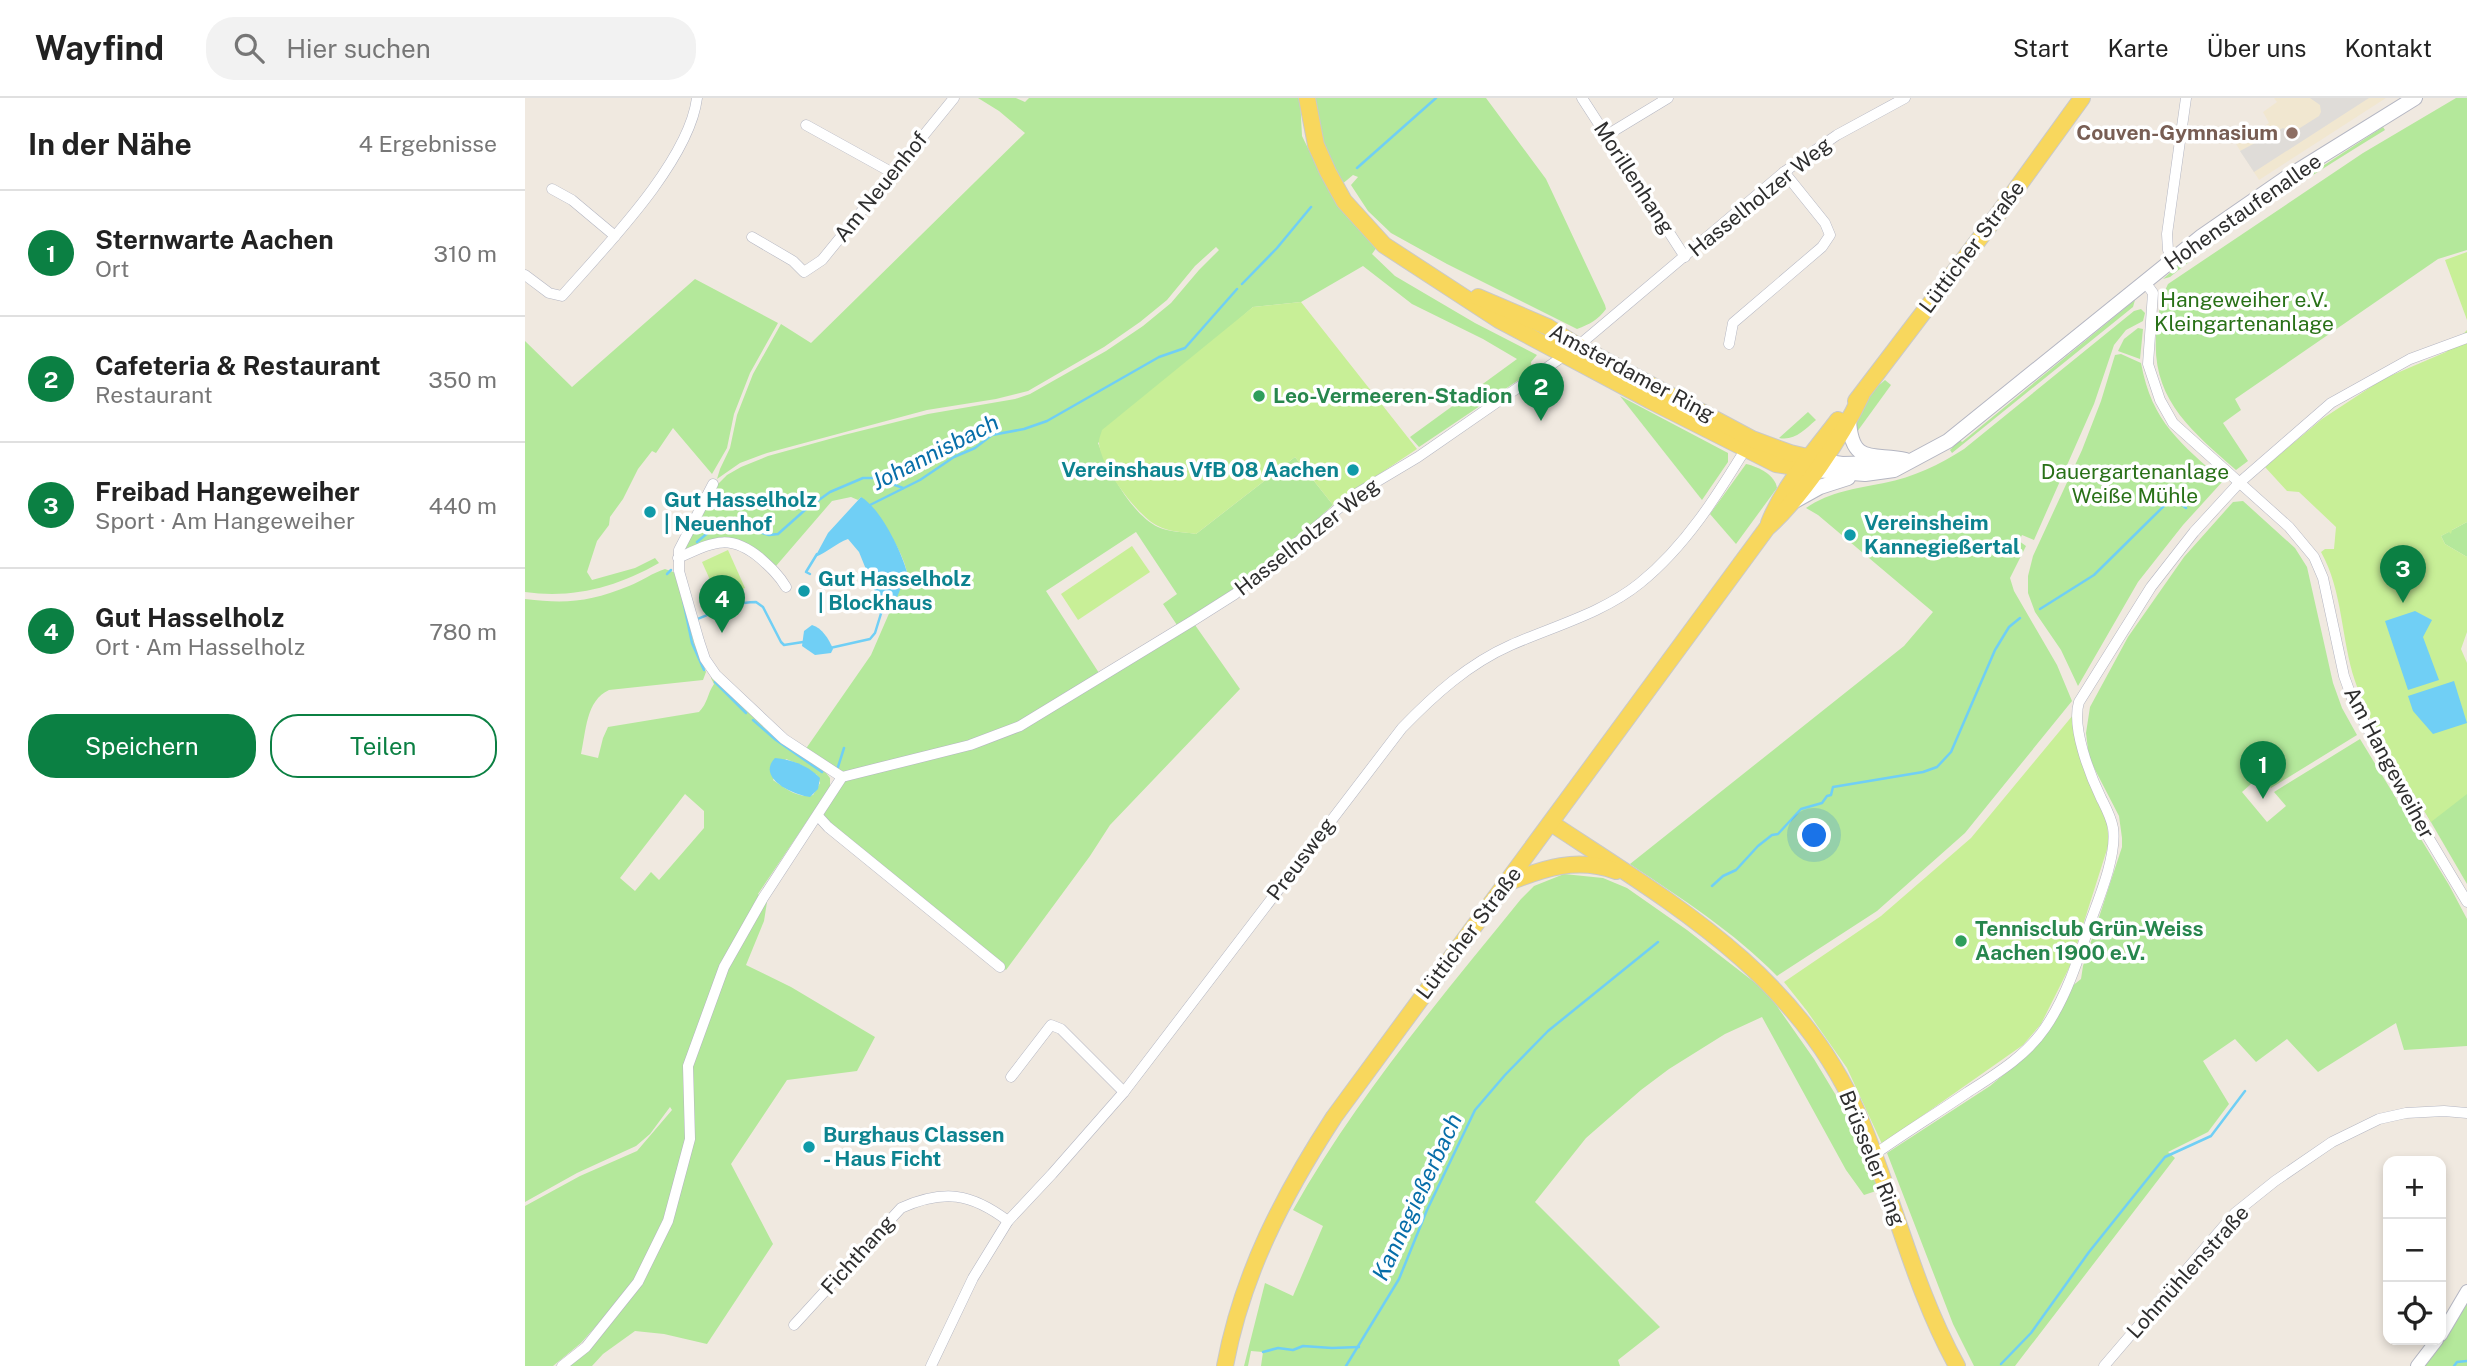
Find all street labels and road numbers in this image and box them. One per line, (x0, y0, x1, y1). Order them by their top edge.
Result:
street label: Morillenhang (1589, 117, 1680, 238)
street label: Am Neuenhof (829, 127, 932, 247)
street label: Hasselholzer Weg (1683, 131, 1836, 262)
street label: Hohenstaufenallee (2160, 148, 2326, 275)
street label: Lütticher Straße (1914, 176, 2029, 318)
street label: Amsterdamer Ring (1545, 318, 1719, 427)
street label: Hasselholzer Weg (1230, 473, 1384, 601)
street label: Am Hangeweiher (2339, 683, 2440, 843)
street label: Preusweg (1261, 812, 1340, 905)
street label: Lütticher Straße (1411, 862, 1526, 1004)
street label: Brüsseler Ring (1834, 1087, 1911, 1229)
street label: Lohmühlenstraße (2121, 1200, 2254, 1343)
street label: Fichthang (816, 1210, 900, 1299)

